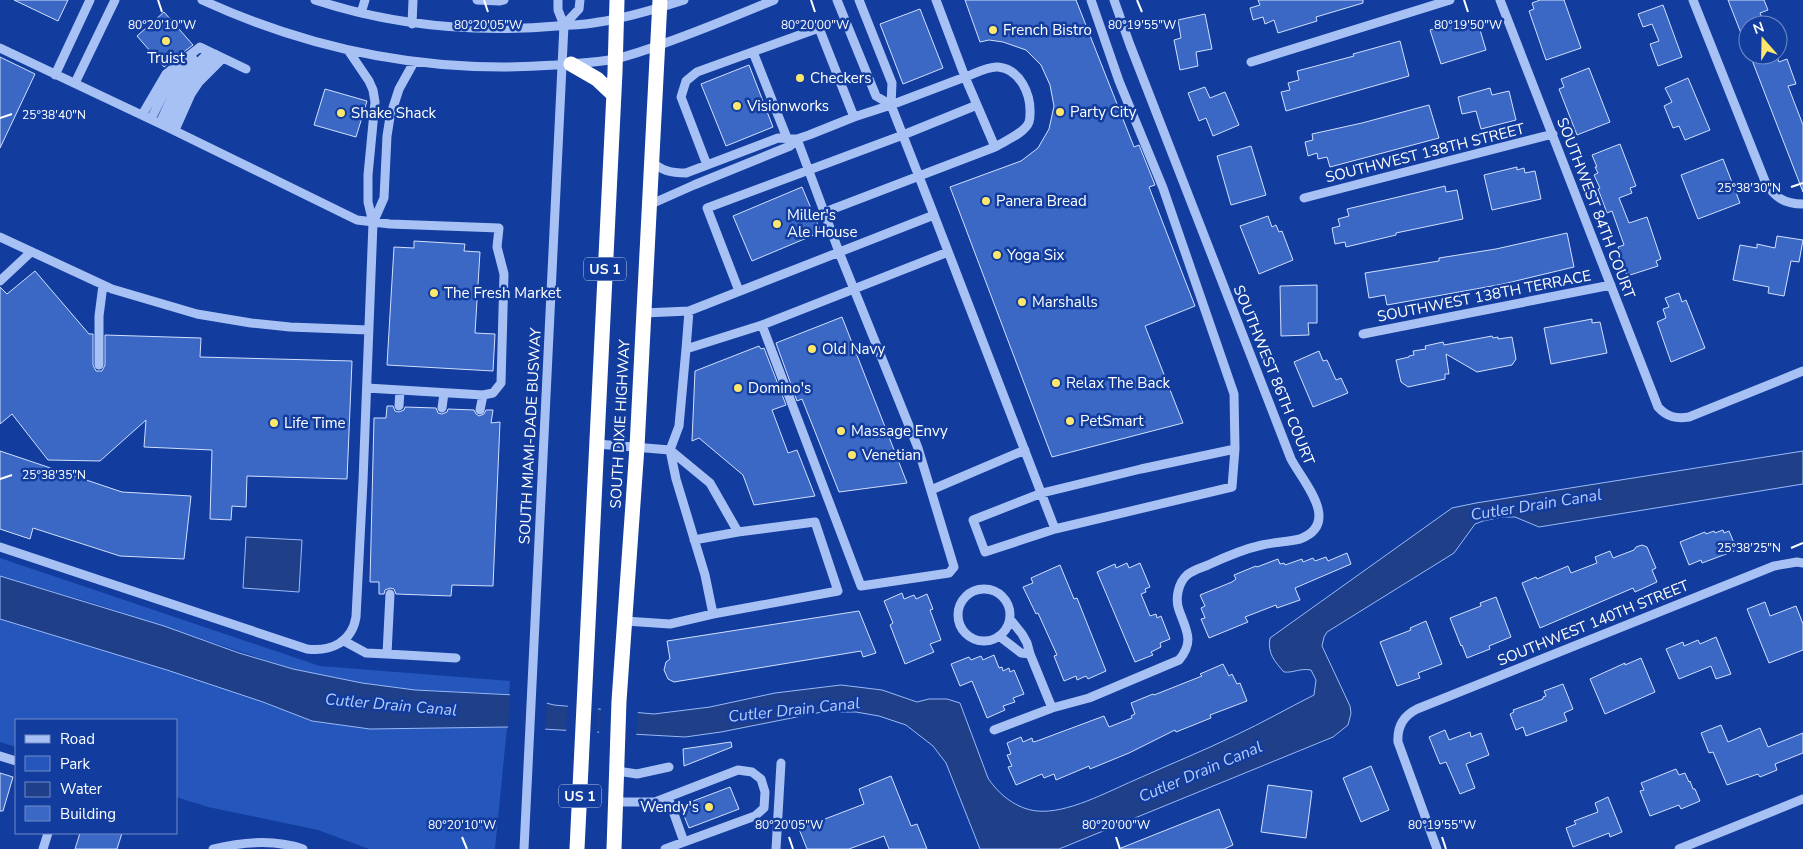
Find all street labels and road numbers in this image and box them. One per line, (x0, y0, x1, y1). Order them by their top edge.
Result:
street label: SOUTHWEST 84TH COURT (1552, 115, 1640, 301)
street label: SOUTHWEST 138TH STREET (1323, 119, 1527, 187)
road number: US 1 (584, 258, 626, 280)
street label: SOUTHWEST 138TH TERRACE (1375, 265, 1593, 327)
street label: SOUTHWEST 86TH COURT (1229, 282, 1319, 468)
street label: SOUTH MIAMI-DADE BUSWAY (514, 326, 546, 545)
street label: SOUTH DIXIE HIGHWAY (606, 338, 634, 509)
street label: SOUTHWEST 140TH STREET (1494, 575, 1692, 671)
road number: US 1 (559, 784, 601, 808)

